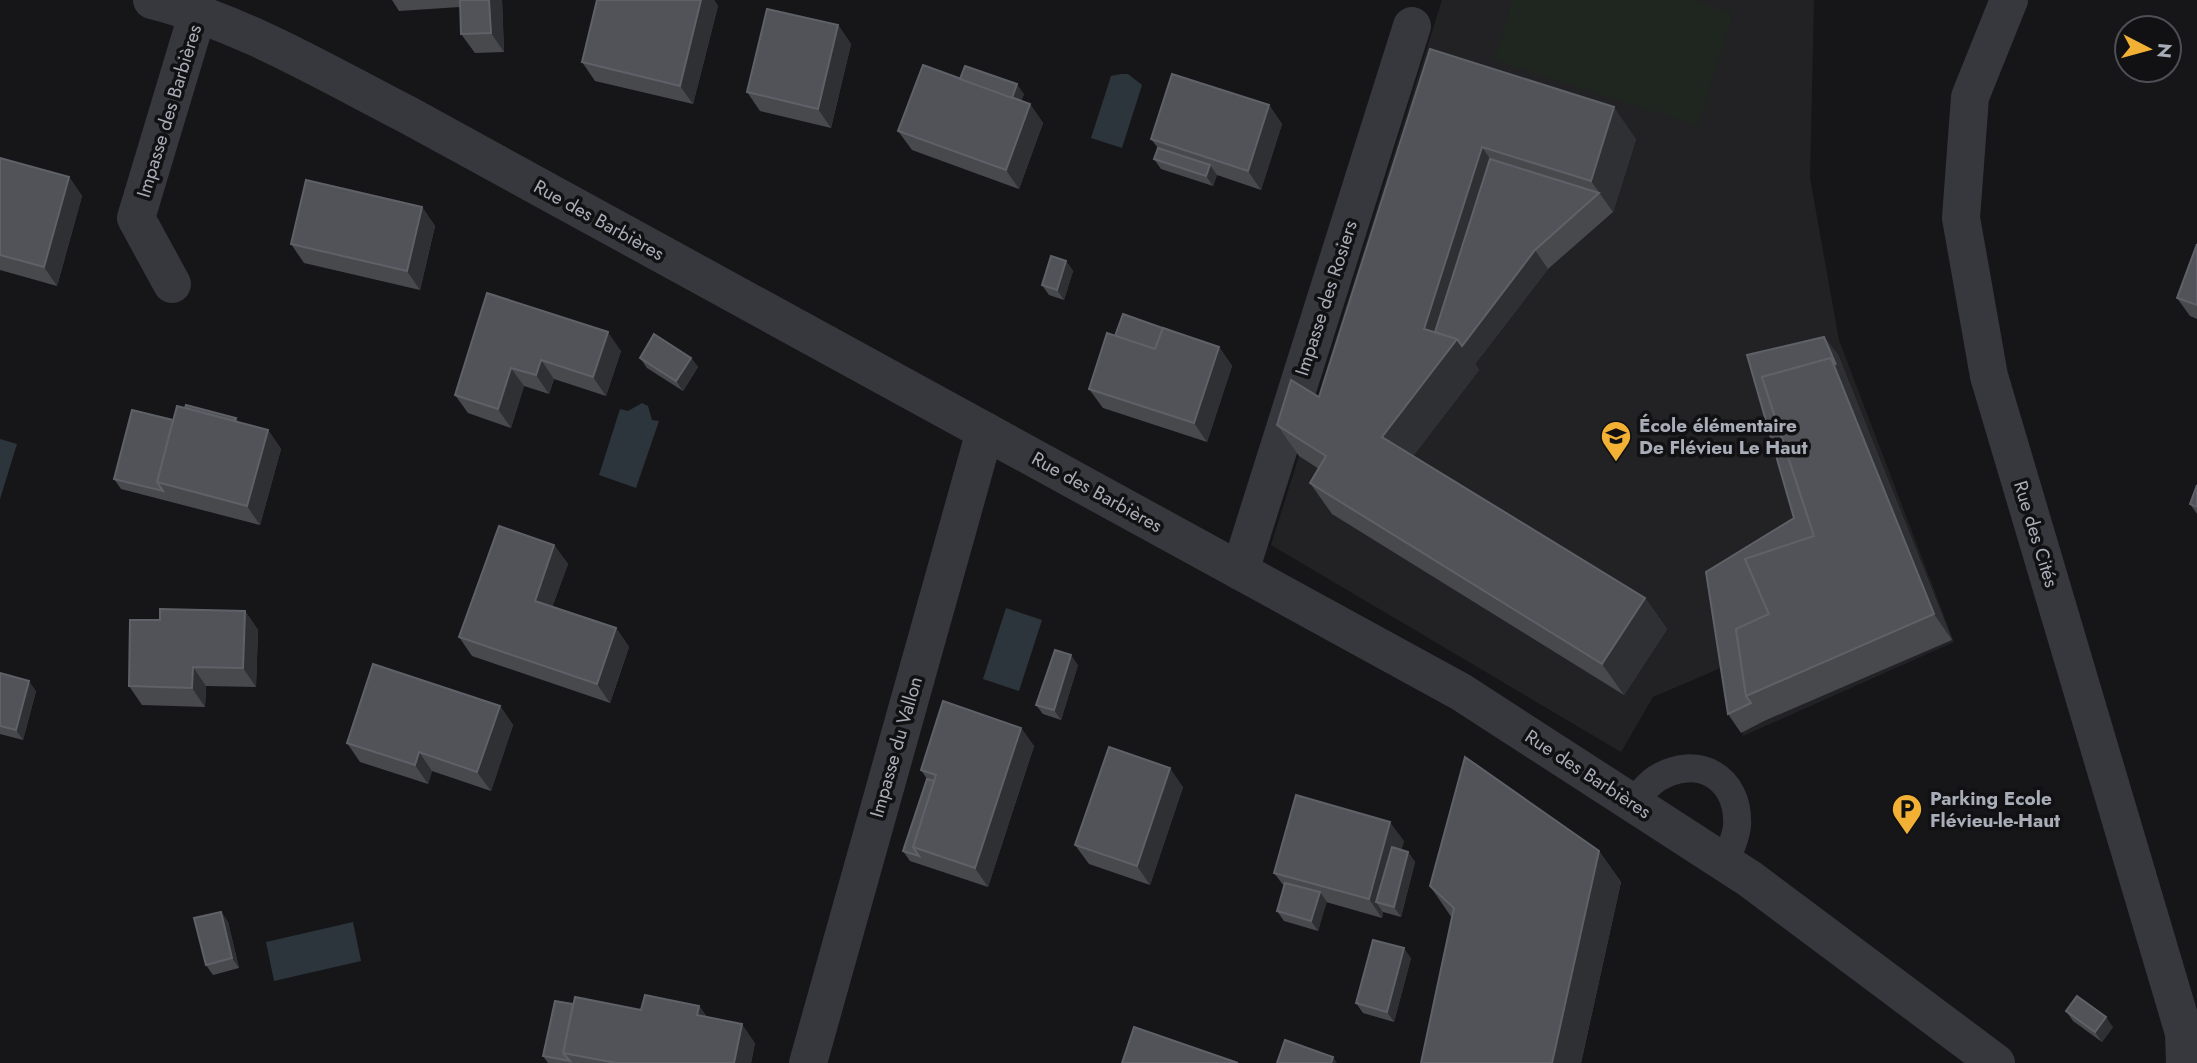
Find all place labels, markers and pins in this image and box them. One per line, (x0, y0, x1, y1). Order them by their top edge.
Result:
place label: École élémentaire De Flévieu Le Haut (1639, 412, 1807, 461)
school or university icon: École élémentaire De Flévieu Le Haut (1599, 419, 1633, 463)
place label: Parking Ecole Flévieu-le-Haut (1930, 785, 2060, 834)
parking icon: Parking Ecole Flévieu-le-Haut (1890, 792, 1924, 836)

